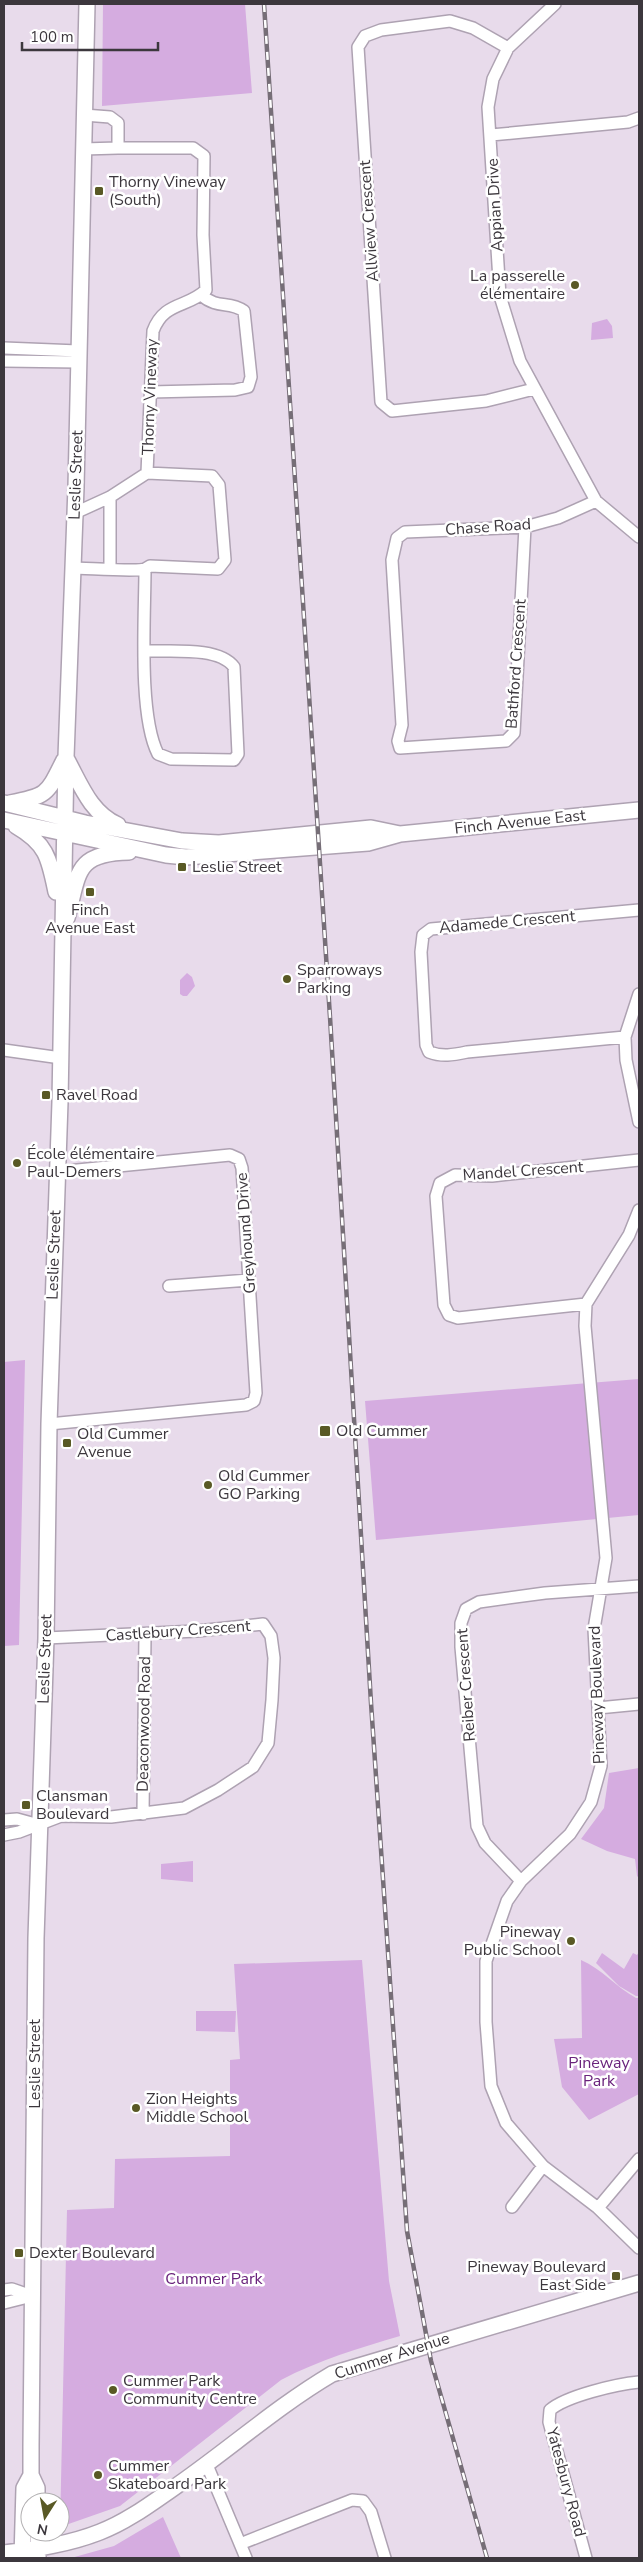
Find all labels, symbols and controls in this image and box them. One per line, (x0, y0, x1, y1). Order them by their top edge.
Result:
scale bar (22, 20, 159, 52)
text: 100 m (30, 27, 74, 47)
street label: Appian Drive (482, 158, 508, 252)
street label: Allview Crescent (354, 159, 384, 283)
place label: Thorny Vineway (South) (109, 171, 227, 211)
marker: Thorny Vineway (South) (93, 185, 105, 197)
place label: La passerelle élémentaire (470, 265, 565, 305)
marker: La passerelle élémentaire (569, 279, 581, 291)
street label: Thorny Vineway (137, 337, 163, 456)
street label: Leslie Street (63, 429, 89, 520)
street label: Chase Road (444, 513, 532, 541)
street label: Bathford Crescent (500, 598, 532, 730)
street label: Finch Avenue East (453, 804, 587, 840)
place label: Leslie Street (192, 856, 282, 878)
marker: Leslie Street (176, 861, 188, 873)
marker: Finch Avenue East (84, 886, 96, 898)
place label: Finch Avenue East (45, 899, 135, 939)
street label: Adamede Crescent (438, 905, 576, 939)
place label: Sparroways Parking (297, 959, 382, 999)
marker: Sparroways Parking (281, 973, 293, 985)
place label: Ravel Road (56, 1084, 138, 1106)
marker: Ravel Road (40, 1089, 52, 1101)
place label: École élémentaire Paul-Demers (27, 1143, 155, 1183)
street label: Mandel Crescent (462, 1156, 585, 1186)
marker: École élémentaire Paul-Demers (11, 1157, 23, 1169)
street label: Greyhound Drive (231, 1172, 261, 1294)
street label: Leslie Street (41, 1209, 67, 1300)
place label: Old Cummer (336, 1420, 428, 1442)
place label: Old Cummer Avenue (77, 1423, 169, 1463)
marker: Old Cummer (318, 1424, 332, 1438)
marker: Old Cummer Avenue (61, 1437, 73, 1449)
place label: Old Cummer GO Parking (218, 1465, 310, 1505)
marker: Old Cummer GO Parking (202, 1479, 214, 1491)
street label: Leslie Street (32, 1613, 58, 1704)
street label: Castlebury Crescent (105, 1615, 252, 1647)
street label: Pineway Boulevard (584, 1625, 610, 1765)
street label: Reiber Crescent (451, 1627, 481, 1742)
street label: Deaconwood Road (132, 1656, 156, 1792)
place label: Clansman Boulevard (36, 1785, 109, 1825)
marker: Clansman Boulevard (20, 1799, 32, 1811)
place label: Pineway Public School (464, 1921, 562, 1961)
marker: Pineway Public School (565, 1935, 577, 1947)
street label: Leslie Street (24, 2019, 46, 2109)
park label: Pineway Park (568, 2052, 630, 2092)
place label: Zion Heights Middle School (146, 2088, 248, 2128)
marker: Zion Heights Middle School (130, 2102, 142, 2114)
place label: Dexter Boulevard (29, 2242, 155, 2264)
marker: Dexter Boulevard (13, 2247, 25, 2259)
place label: Pineway Boulevard East Side (467, 2256, 606, 2296)
park label: Cummer Park (165, 2268, 264, 2290)
marker: Pineway Boulevard East Side (610, 2270, 622, 2282)
street label: Cummer Avenue (332, 2327, 452, 2385)
place label: Cummer Park Community Centre (123, 2370, 257, 2410)
marker: Cummer Park Community Centre (107, 2384, 119, 2396)
street label: Yatesbury Road (541, 2424, 591, 2539)
place label: Cummer Skateboard Park (108, 2455, 227, 2495)
marker: Cummer Skateboard Park (92, 2469, 104, 2481)
north arrow (20, 2492, 70, 2542)
text: N (36, 2519, 50, 2540)

